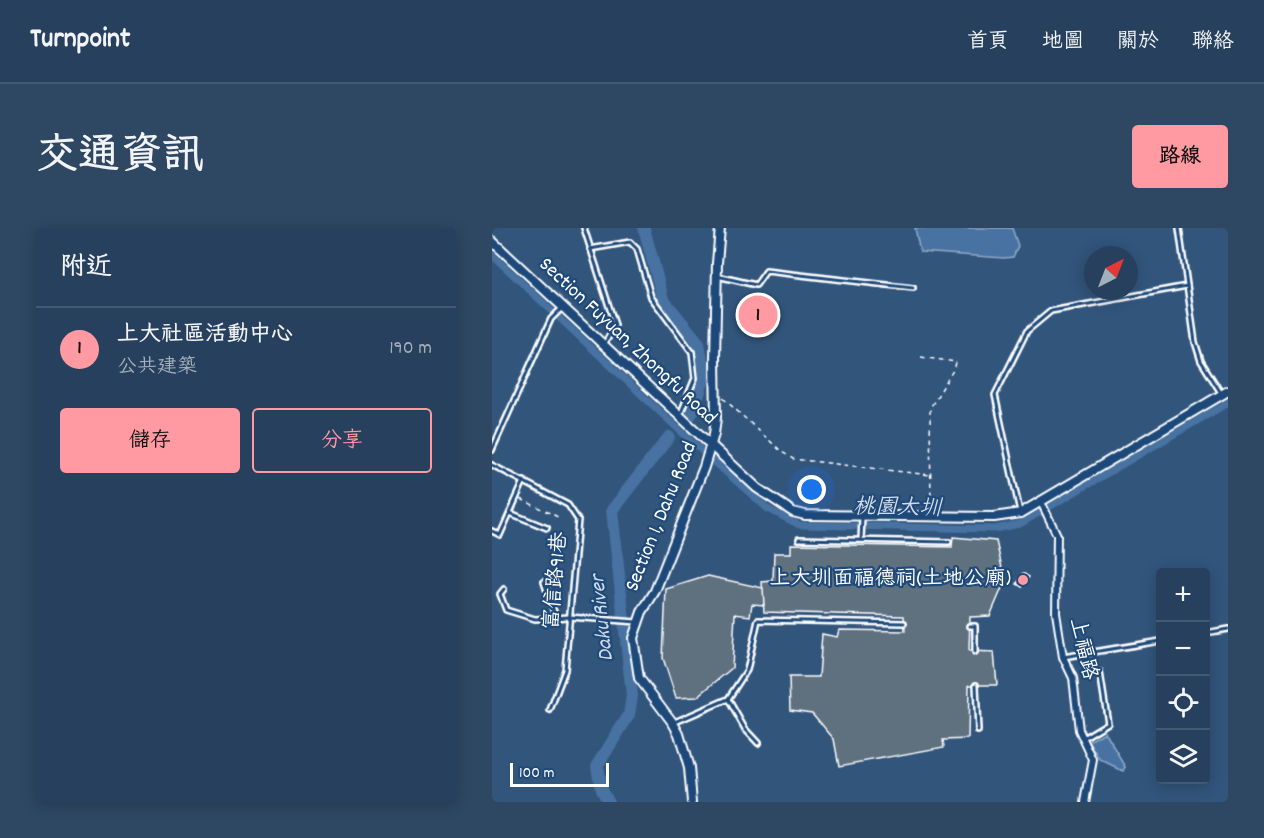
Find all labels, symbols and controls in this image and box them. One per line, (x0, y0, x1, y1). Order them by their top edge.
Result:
text: Turnpoint (30, 21, 130, 61)
text: 首頁 (967, 28, 1009, 58)
text: 地圖 (1042, 28, 1084, 58)
text: 關於 (1117, 28, 1159, 58)
text: 聯絡 (1192, 28, 1234, 58)
button: 路線 (1132, 125, 1228, 188)
text: 交通資訊 (36, 129, 204, 189)
north arrow (1084, 246, 1138, 300)
text: 附近 (60, 250, 112, 287)
street label: Section Fuyuan, Zhongfu Road (531, 251, 723, 433)
pin: 1 (738, 292, 778, 338)
text: 上大社區活動中心 (117, 320, 293, 351)
text: 1 (77, 335, 82, 363)
text: 190 m (389, 335, 432, 363)
text: 公共建築 (117, 354, 197, 382)
button: 儲存 (60, 408, 240, 473)
button: 分享 (252, 408, 432, 473)
street label: Section 1, Dahu Road (618, 438, 706, 596)
your location (797, 475, 826, 504)
water label: 桃園大圳 (853, 493, 943, 525)
street label: 富信路91巷 (538, 531, 576, 631)
place label: 上大圳面福德祠(土地公廟) (770, 565, 1011, 595)
map controls (1156, 568, 1210, 784)
button: + (1156, 568, 1210, 622)
water label: Daku River (583, 570, 623, 663)
marker: 上大圳面福德祠(土地公廟) (1016, 573, 1030, 587)
street label: 上福路 (1060, 615, 1104, 683)
button: − (1156, 622, 1210, 676)
button: locate (1156, 676, 1210, 730)
button: layers (1156, 730, 1210, 784)
scale bar (510, 760, 609, 788)
text: 100 m (519, 762, 555, 785)

